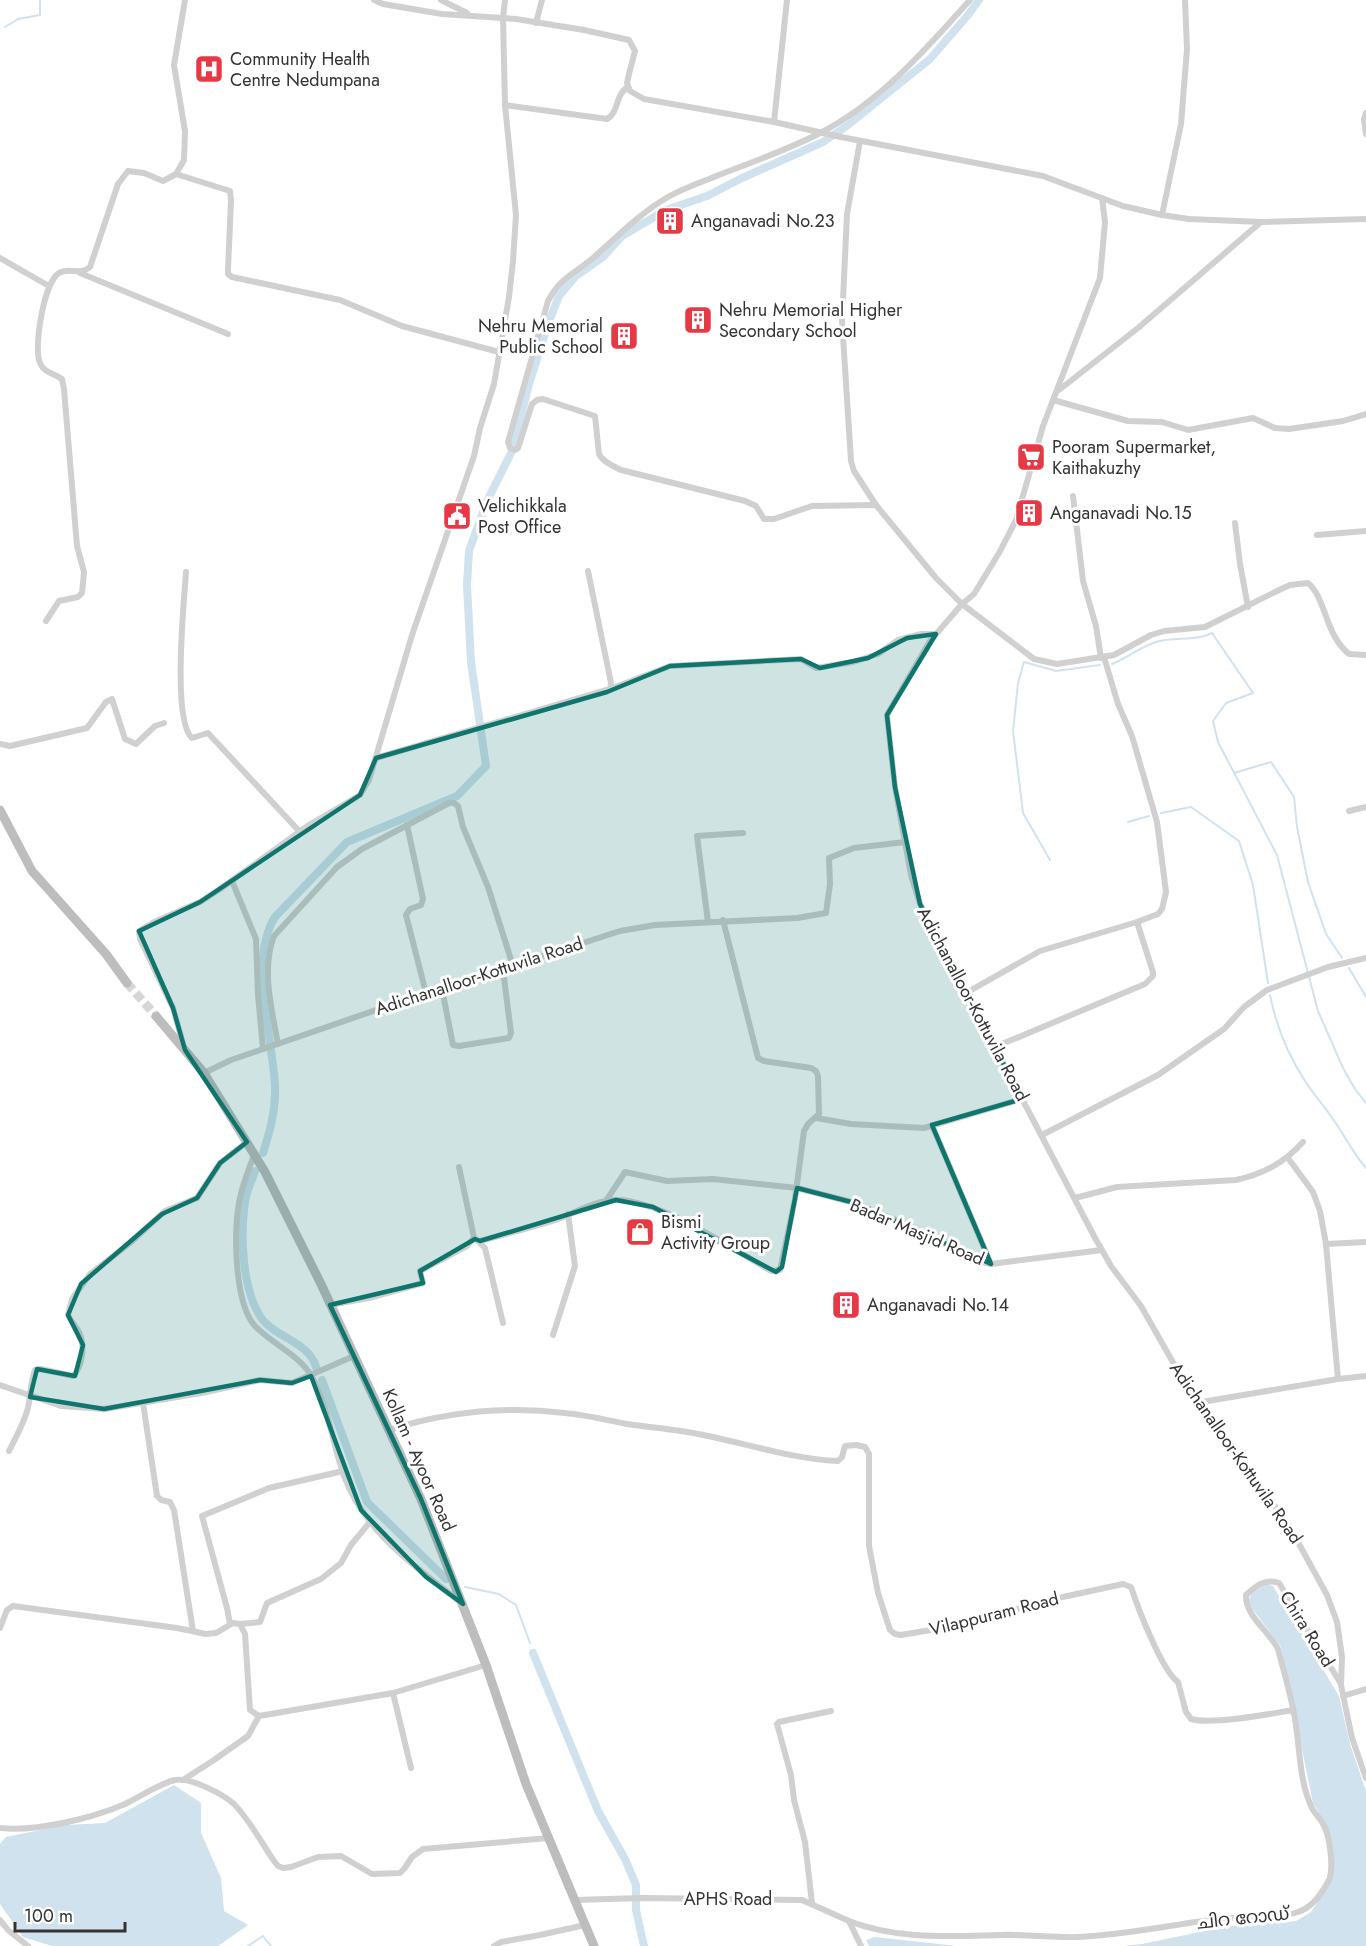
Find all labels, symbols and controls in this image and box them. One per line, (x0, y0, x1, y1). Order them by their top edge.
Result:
place label: Community Health Centre Nedumpana (230, 46, 380, 93)
hospital icon: Community Health Centre Nedumpana (193, 53, 225, 85)
building icon: Anganavadi No.23 (654, 205, 686, 237)
place label: Anganavadi No.23 (691, 208, 835, 234)
place label: Nehru Memorial Higher Secondary School (719, 297, 903, 344)
building icon: Nehru Memorial Higher Secondary School (682, 304, 714, 336)
place label: Nehru Memorial Public School (478, 313, 603, 360)
building icon: Nehru Memorial Public School (608, 320, 640, 352)
place label: Pooram Supermarket, Kaithakuzhy (1052, 434, 1216, 481)
supermarket icon: Pooram Supermarket, Kaithakuzhy (1015, 441, 1047, 473)
place label: Velichikkala Post Office (478, 493, 567, 540)
building icon: Anganavadi No.15 (1013, 497, 1045, 529)
public building icon: Velichikkala Post Office (441, 500, 473, 532)
place label: Anganavadi No.15 (1050, 500, 1192, 526)
street label: Adichanalloor-Kottuvila Road (911, 902, 1035, 1106)
street label: Adichanalloor-Kottuvila Road (372, 930, 586, 1022)
street label: Badar Masjid Road (846, 1192, 988, 1272)
place label: Bismi Activity Group (661, 1209, 770, 1256)
shop icon: Bismi Activity Group (624, 1216, 656, 1248)
building icon: Anganavadi No.14 (830, 1289, 862, 1321)
place label: Anganavadi No.14 (867, 1292, 1009, 1318)
street label: Adichanalloor-Kottuvila Road (1163, 1357, 1309, 1549)
street label: Kollam - Ayoor Road (376, 1385, 462, 1535)
street label: Vilappuram Road (927, 1585, 1061, 1643)
street label: Chira Road (1273, 1586, 1341, 1672)
street label: APHS Road (684, 1886, 772, 1912)
scale bar (15, 1895, 124, 1933)
street label: ചിറ റോഡ് (1196, 1900, 1292, 1936)
text: 100 m (24, 1903, 73, 1929)

